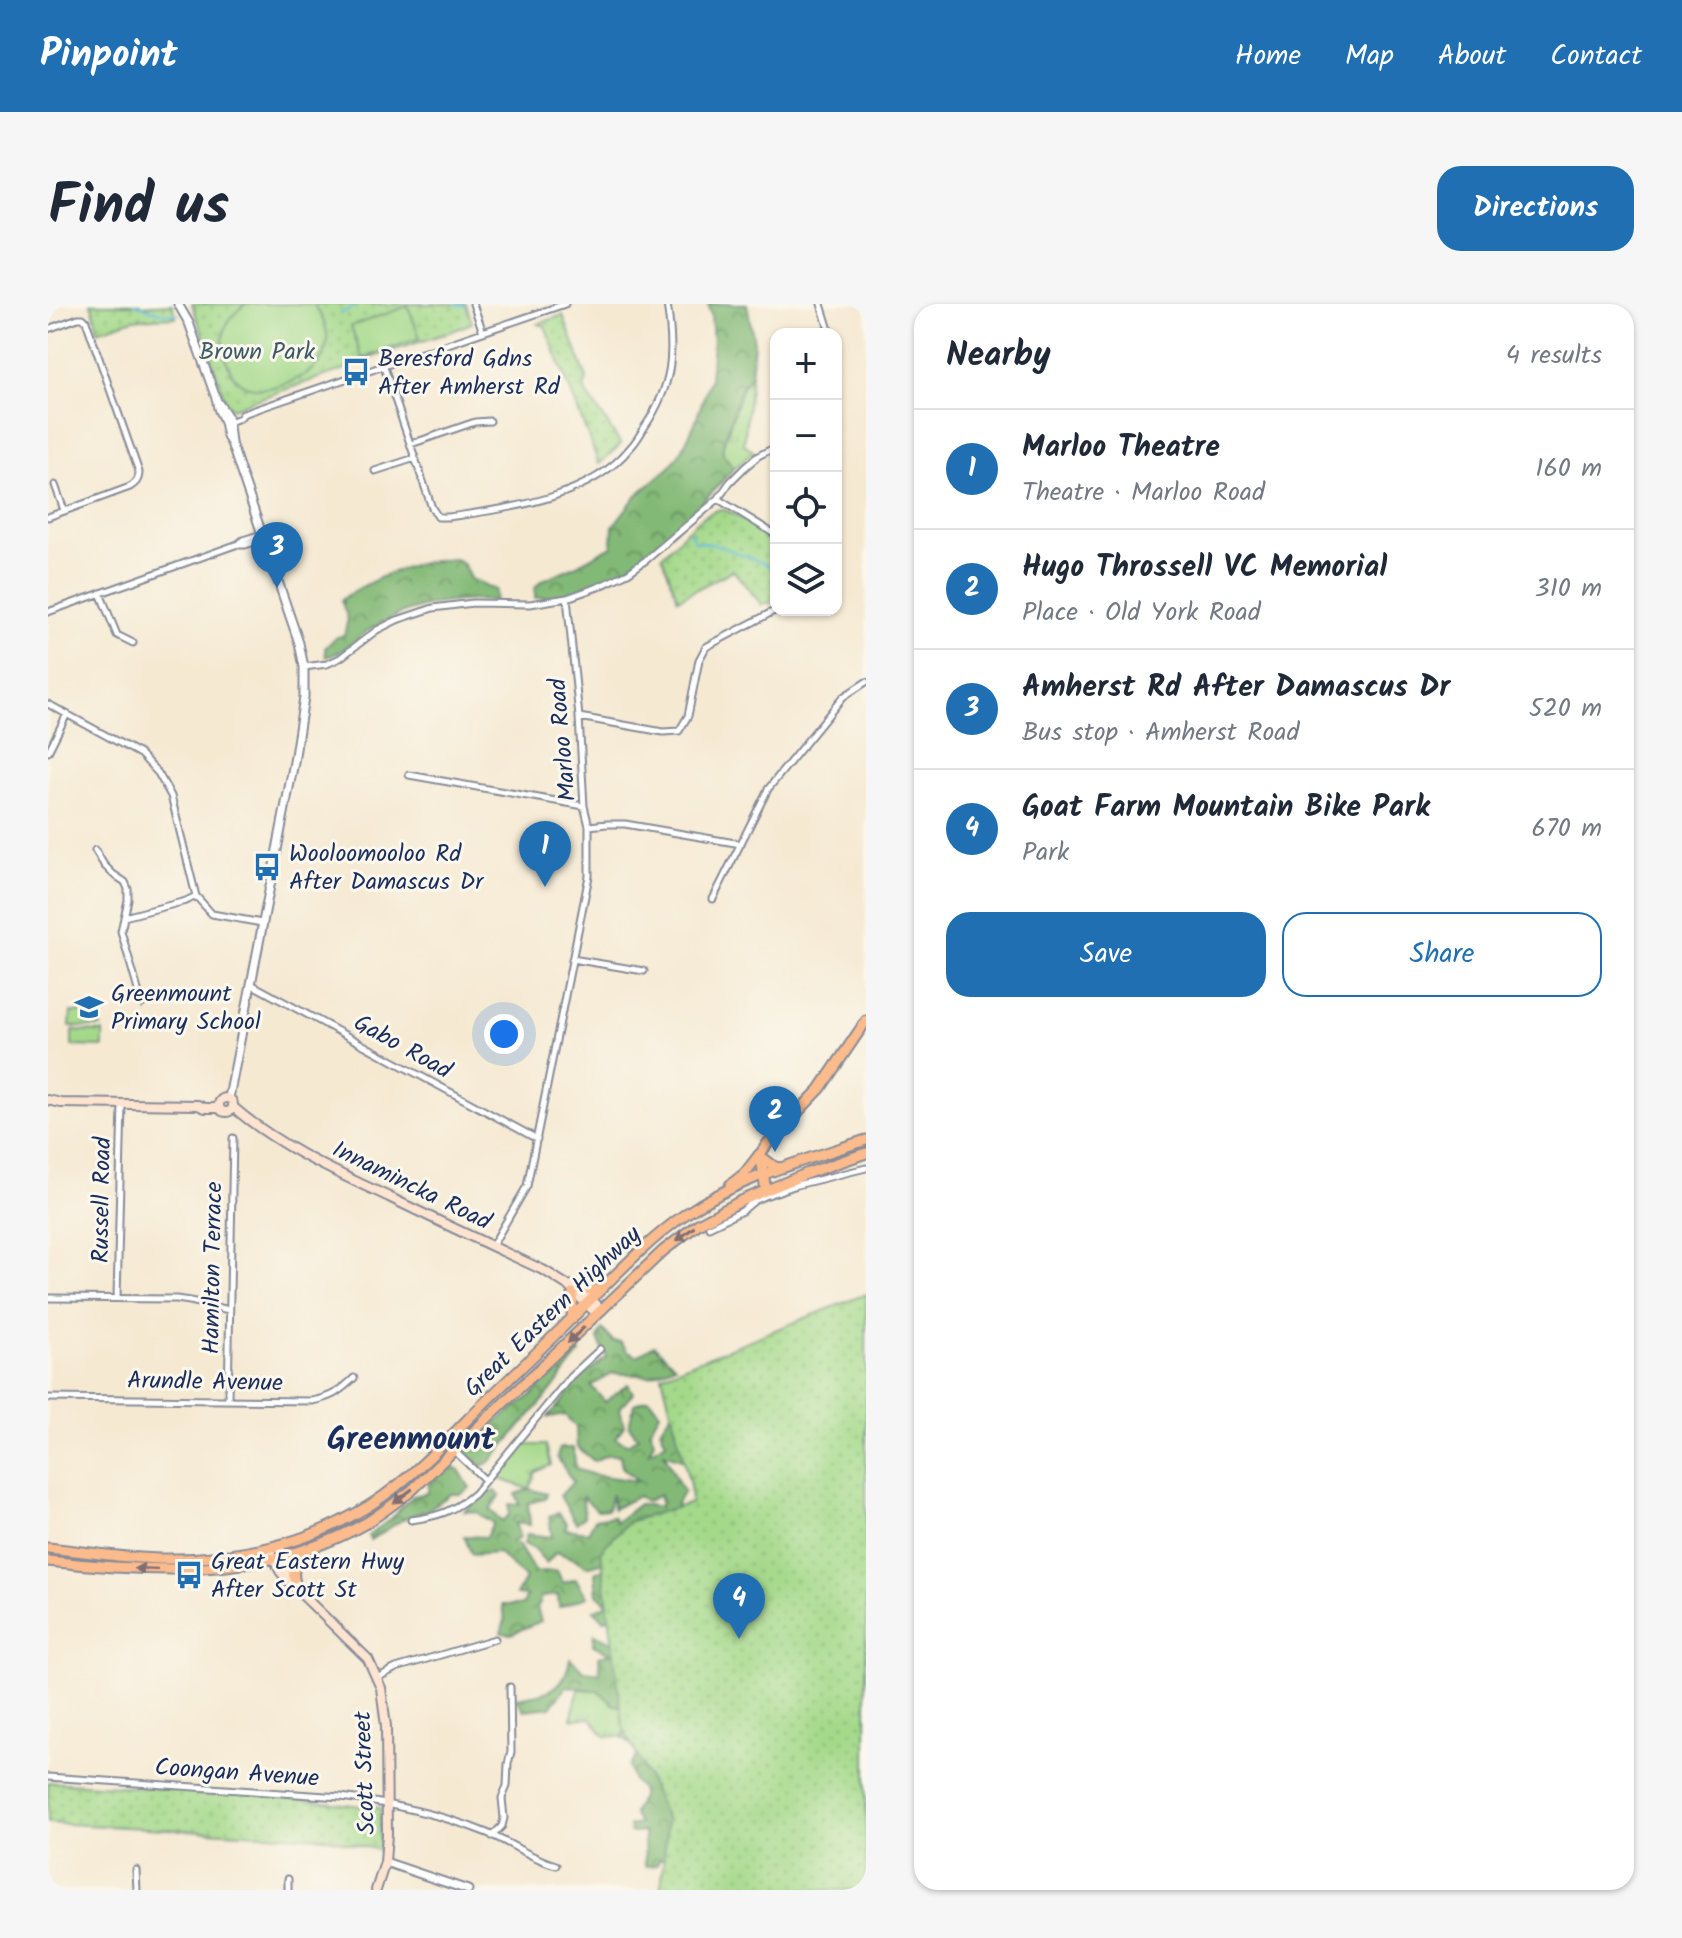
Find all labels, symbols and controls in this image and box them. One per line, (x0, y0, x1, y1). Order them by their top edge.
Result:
text: Pinpoint (40, 26, 178, 86)
text: Home (1235, 34, 1301, 79)
text: Map (1345, 34, 1394, 79)
text: About (1438, 34, 1506, 79)
text: Contact (1550, 34, 1642, 79)
text: Find us (48, 163, 229, 253)
button: Directions (1437, 166, 1634, 251)
map controls (770, 328, 842, 616)
button: + (770, 328, 842, 400)
text: Nearby (946, 329, 1051, 383)
park label: Brown Park (199, 333, 316, 372)
text: 4 results (1506, 335, 1602, 377)
place label: Beresford Gdns After Amherst Rd (378, 340, 561, 407)
bus stop icon: Beresford Gdns After Amherst Rd (341, 357, 371, 387)
button: − (770, 400, 842, 472)
text: Marloo Theatre (1022, 424, 1220, 472)
text: 1 (968, 448, 976, 490)
text: 160 m (1535, 448, 1602, 490)
button: locate (770, 472, 842, 544)
text: Theatre · Marloo Road (1022, 472, 1265, 514)
pin: 3 (251, 522, 303, 588)
button: layers (770, 544, 842, 616)
text: Hugo Throssell VC Memorial (1022, 544, 1387, 592)
text: 2 (964, 568, 980, 610)
text: 310 m (1535, 568, 1602, 610)
text: Place · Old York Road (1022, 592, 1261, 634)
text: Amherst Rd After Damascus Dr (1022, 664, 1450, 712)
street label: Marloo Road (539, 676, 588, 803)
text: 3 (965, 688, 979, 730)
text: 520 m (1529, 688, 1602, 730)
text: Bus stop · Amherst Road (1022, 712, 1299, 754)
text: Goat Farm Mountain Bike Park (1022, 784, 1430, 832)
text: 4 (965, 808, 979, 850)
text: 670 m (1531, 808, 1602, 850)
pin: 1 (519, 821, 571, 887)
text: Park (1022, 832, 1069, 874)
place label: Wooloomooloo Rd After Damascus Dr (289, 835, 485, 902)
bus stop icon: Wooloomooloo Rd After Damascus Dr (252, 852, 282, 882)
button: Save (946, 912, 1266, 997)
button: Share (1282, 912, 1602, 997)
place label: Greenmount Primary School (111, 975, 261, 1042)
school or university icon: Greenmount Primary School (74, 992, 104, 1022)
street label: Gabo Road (346, 1004, 459, 1091)
your location (484, 1014, 524, 1054)
pin: 2 (749, 1086, 801, 1152)
street label: Innamincka Road (325, 1131, 498, 1242)
street label: Russell Road (82, 1136, 123, 1264)
street label: Hamilton Terrace (192, 1181, 235, 1355)
street label: Great Eastern Highway (455, 1216, 651, 1407)
one-way arrow (675, 1225, 695, 1241)
one-way arrow (567, 1325, 586, 1343)
street label: Arundle Avenue (127, 1362, 283, 1403)
district label: Greenmount (327, 1415, 496, 1466)
one-way arrow (393, 1488, 413, 1504)
place label: Great Eastern Hwy After Scott St (211, 1543, 405, 1610)
bus stop icon: Great Eastern Hwy After Scott St (174, 1560, 204, 1590)
one-way arrow (133, 1563, 158, 1576)
pin: 4 (713, 1573, 765, 1639)
street label: Scott Street (344, 1710, 387, 1835)
street label: Coongan Avenue (153, 1748, 321, 1799)

